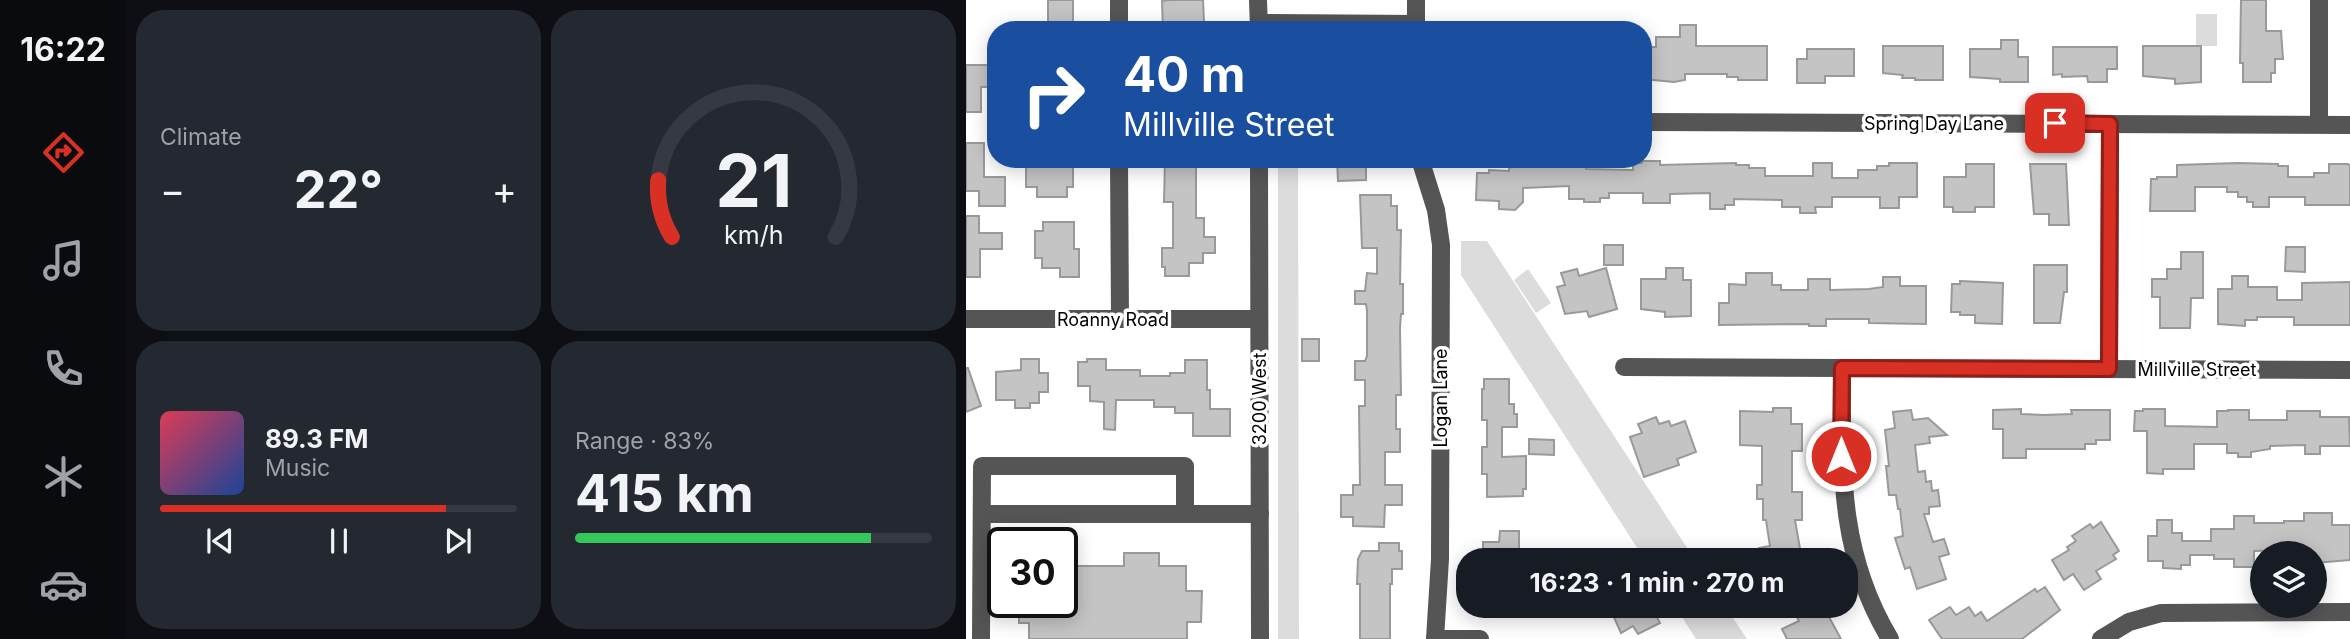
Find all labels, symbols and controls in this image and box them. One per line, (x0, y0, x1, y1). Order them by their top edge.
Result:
text: 16:22 (20, 30, 106, 69)
text: 40 m (1123, 45, 1246, 104)
icon: right (1008, 49, 1099, 140)
pin (2025, 93, 2085, 153)
icon: arrive (2036, 104, 2074, 142)
text: Millville Street (1123, 105, 1335, 144)
street label: Spring Day Lane (1864, 113, 2004, 134)
text: Climate (160, 123, 242, 151)
icon: directions (39, 128, 88, 177)
text: 21 (715, 136, 792, 225)
text: 22° (294, 158, 383, 221)
text: − (160, 167, 185, 213)
text: + (492, 167, 517, 213)
text: km/h (724, 219, 783, 249)
icon: music (39, 236, 88, 285)
street label: Roanny Road (1057, 309, 1169, 330)
icon: phone (39, 344, 88, 393)
street label: Logan Lane (1430, 348, 1451, 448)
street label: 3200 West (1249, 353, 1270, 445)
street label: Millville Street (2138, 359, 2257, 380)
position arrow (1804, 419, 1878, 493)
text: 89.3 FM (265, 423, 369, 454)
text: Range · 83% (575, 427, 714, 455)
icon: climate (39, 452, 88, 501)
text: Music (265, 454, 330, 482)
text: 415 km (575, 462, 754, 525)
icon: previous (201, 522, 239, 560)
icon: pause (320, 522, 358, 560)
icon: next (439, 522, 477, 560)
speed limit sign: 30 (987, 527, 1078, 618)
map controls (2250, 541, 2327, 618)
button: layers (2250, 541, 2327, 618)
icon: car (39, 560, 88, 609)
text: 16:23 · 1 min · 270 m (1530, 567, 1784, 598)

